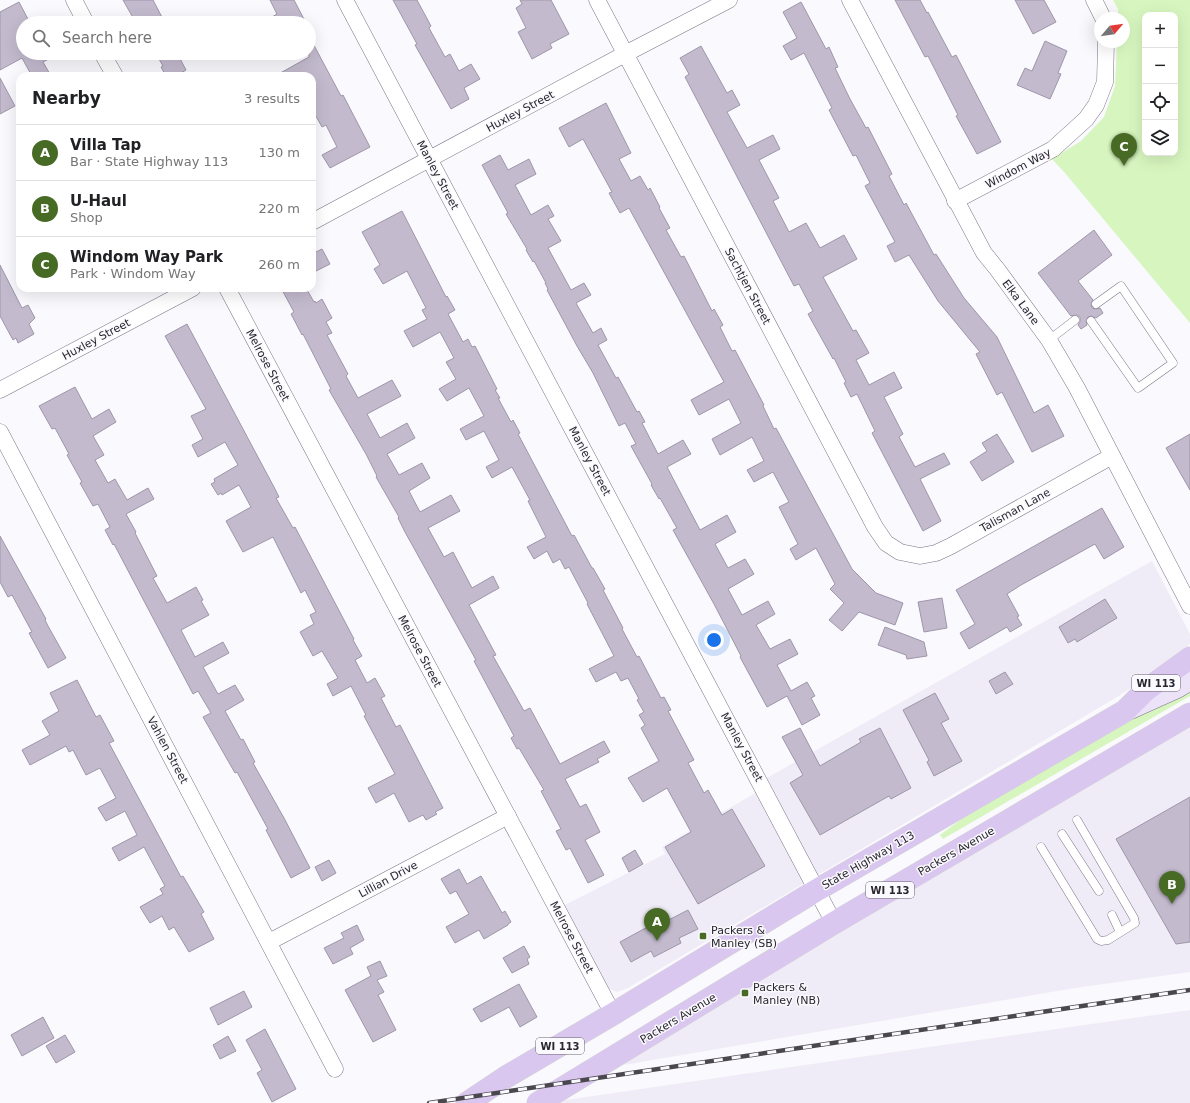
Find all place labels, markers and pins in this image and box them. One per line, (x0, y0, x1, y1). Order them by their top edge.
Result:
pin: C (1111, 133, 1137, 166)
pin: B (1159, 871, 1185, 904)
pin: A (644, 908, 670, 941)
place label: Packers & Manley (SB) (711, 924, 777, 950)
marker: Packers & Manley (SB) (698, 931, 708, 941)
place label: Packers & Manley (NB) (753, 981, 820, 1007)
marker: Packers & Manley (NB) (740, 988, 750, 998)

